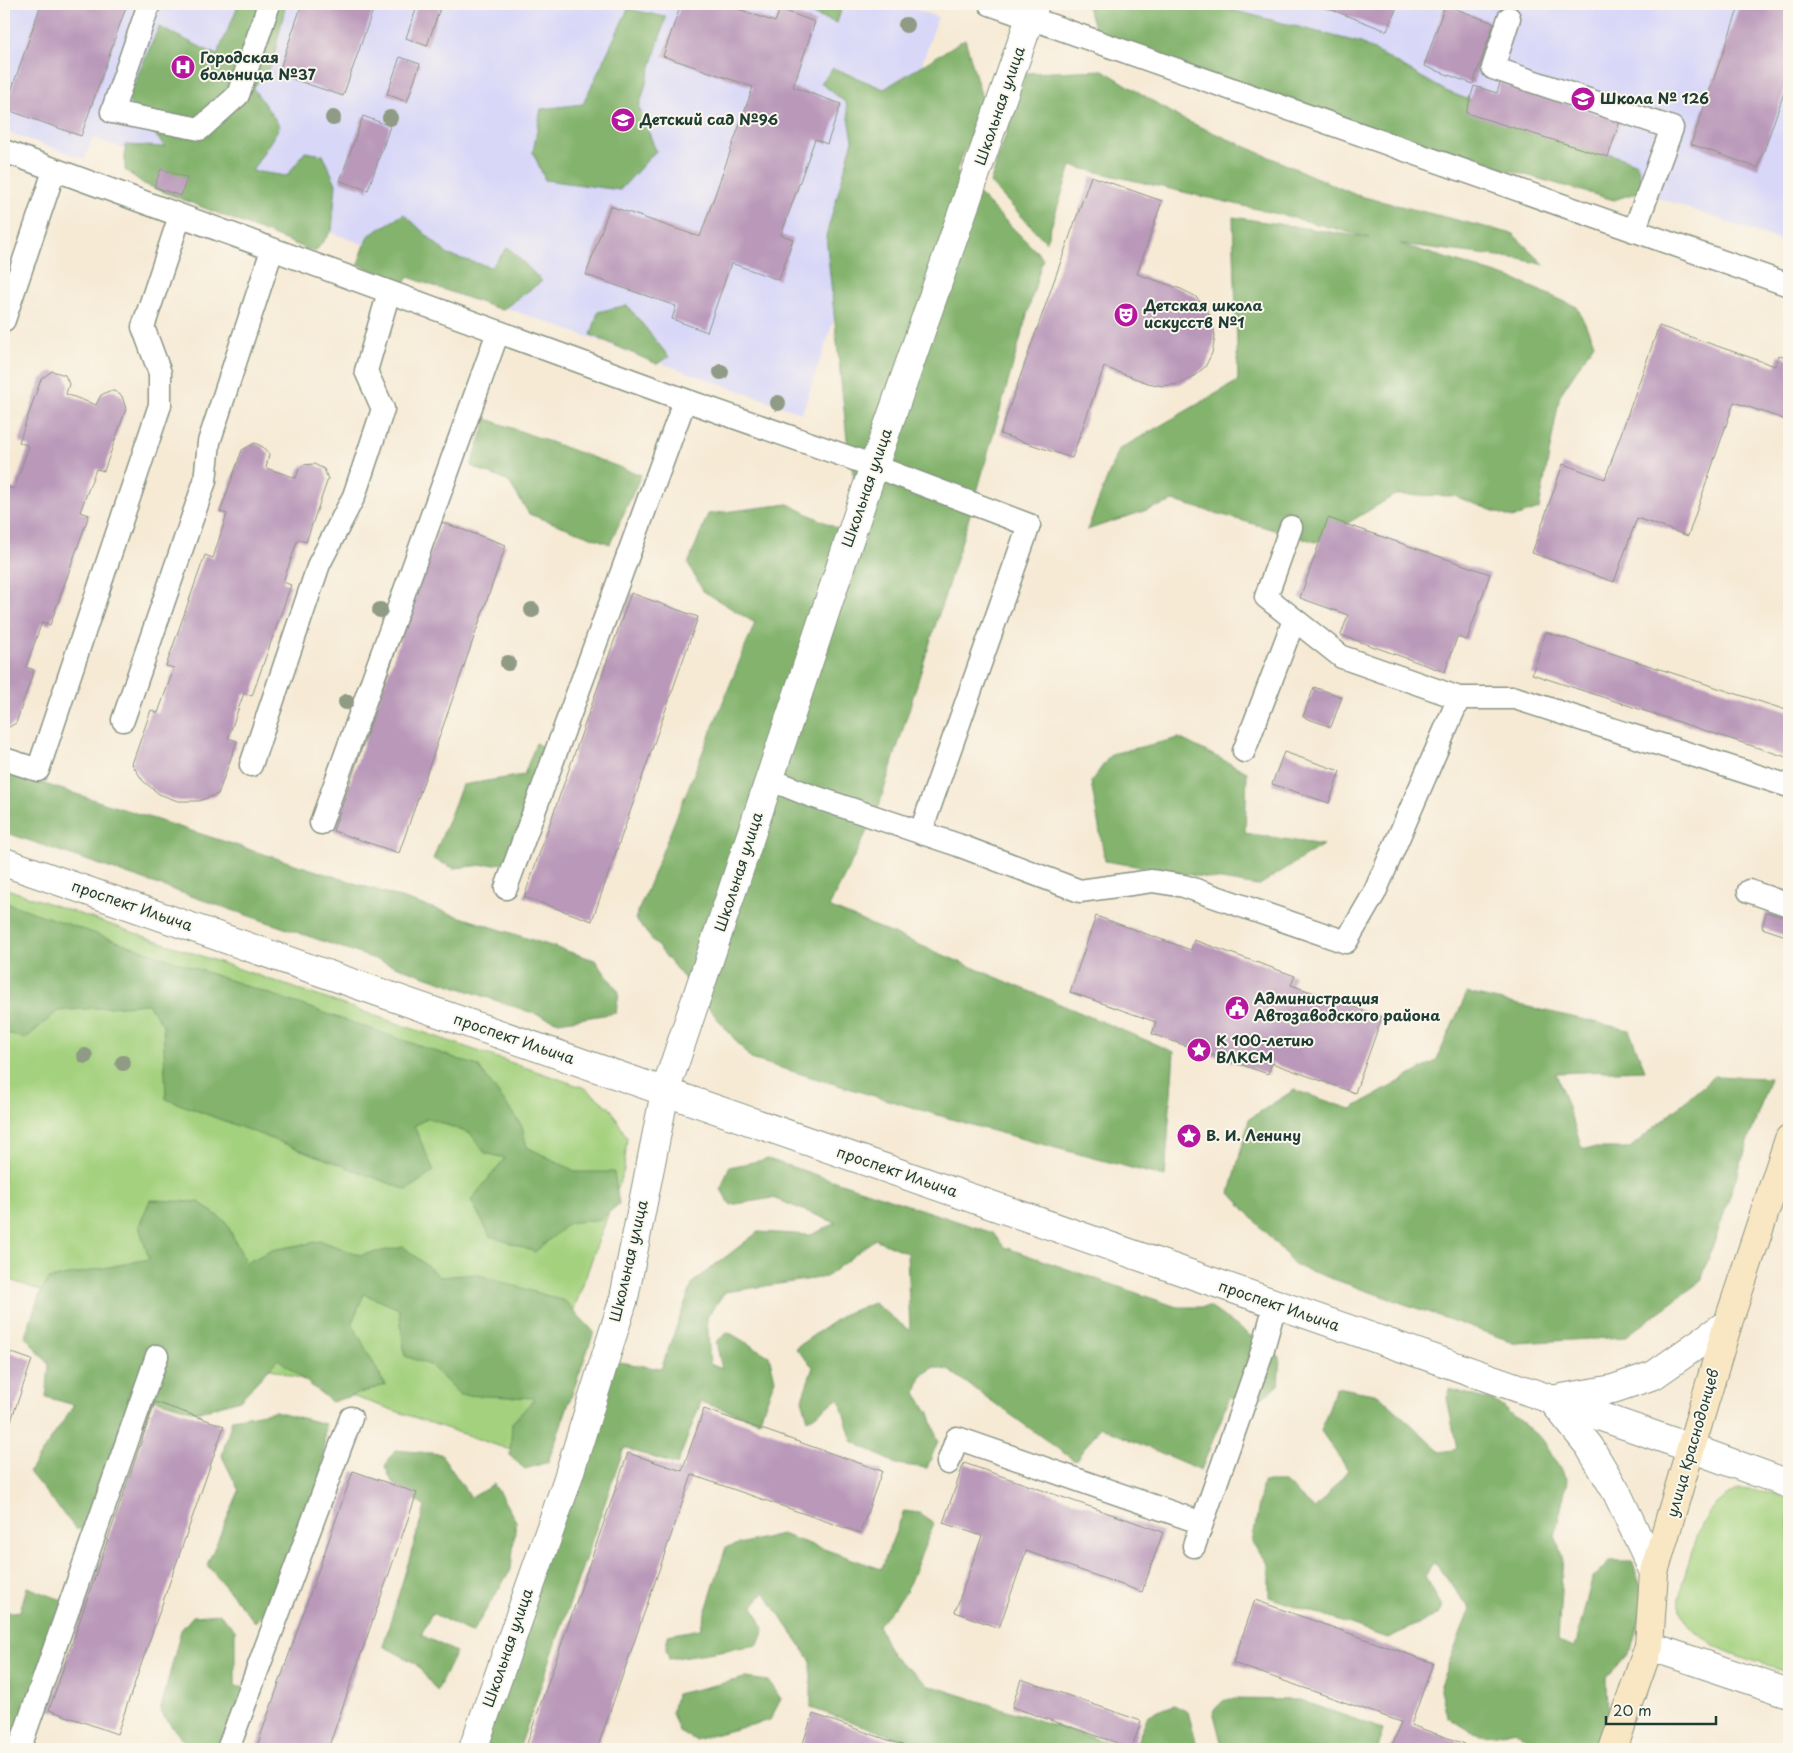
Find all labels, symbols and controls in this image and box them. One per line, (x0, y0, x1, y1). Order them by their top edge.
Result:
street label: Школьная улица (967, 42, 1030, 168)
place label: Городская больница №37 (200, 45, 316, 85)
hospital icon: Городская больница №37 (170, 54, 196, 80)
school or university icon: Школа № 126 (1570, 86, 1596, 112)
place label: Школа № 126 (1600, 86, 1709, 109)
school or university icon: Детский сад №96 (610, 107, 636, 133)
place label: Детский сад №96 (639, 107, 778, 130)
place label: Детская школа искусств №1 (1143, 293, 1263, 333)
theatre icon: Детская школа искусств №1 (1113, 302, 1139, 328)
street label: Школьная улица (834, 424, 897, 550)
street label: Школьная улица (707, 808, 768, 934)
street label: проспект Ильича (69, 873, 197, 936)
place label: Администрация Автозаводского района (1254, 986, 1441, 1026)
public building icon: Администрация Автозаводского района (1224, 995, 1250, 1021)
street label: проспект Ильича (451, 1006, 579, 1069)
place label: К 100-летию ВЛКСМ (1216, 1028, 1314, 1068)
place icon: К 100-летию ВЛКСМ (1186, 1037, 1212, 1063)
place icon: В. И. Ленину (1176, 1123, 1202, 1149)
place label: В. И. Ленину (1206, 1123, 1301, 1146)
street label: проспект Ильича (834, 1139, 962, 1202)
street label: Школьная улица (602, 1197, 653, 1324)
street label: проспект Ильича (1216, 1273, 1344, 1336)
street label: улица Краснодонцев (1659, 1365, 1724, 1520)
street label: Школьная улица (475, 1584, 538, 1710)
scale bar (1606, 1693, 1716, 1725)
text: 20 m (1613, 1698, 1652, 1721)

